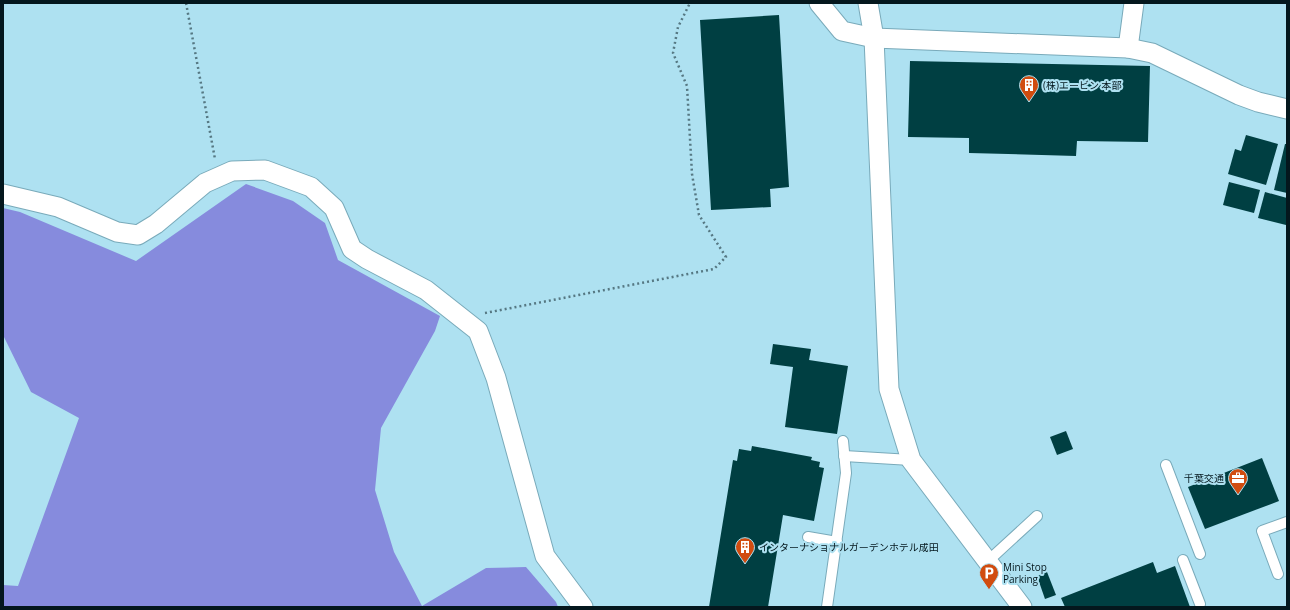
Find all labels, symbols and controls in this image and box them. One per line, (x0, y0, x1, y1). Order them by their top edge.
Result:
building icon: (株)エービン 本部 (1018, 74, 1040, 102)
place label: (株)エービン 本部 (1043, 78, 1122, 92)
office icon: 千葉交通 (1227, 467, 1249, 495)
place label: 千葉交通 (1184, 471, 1224, 485)
building icon: インターナショナルガーデンホテル成田 (734, 536, 756, 564)
place label: インターナショナルガーデンホテル成田 (759, 540, 939, 554)
place label: Mini Stop Parking (1003, 560, 1047, 586)
parking icon: Mini Stop Parking (978, 562, 1000, 590)

